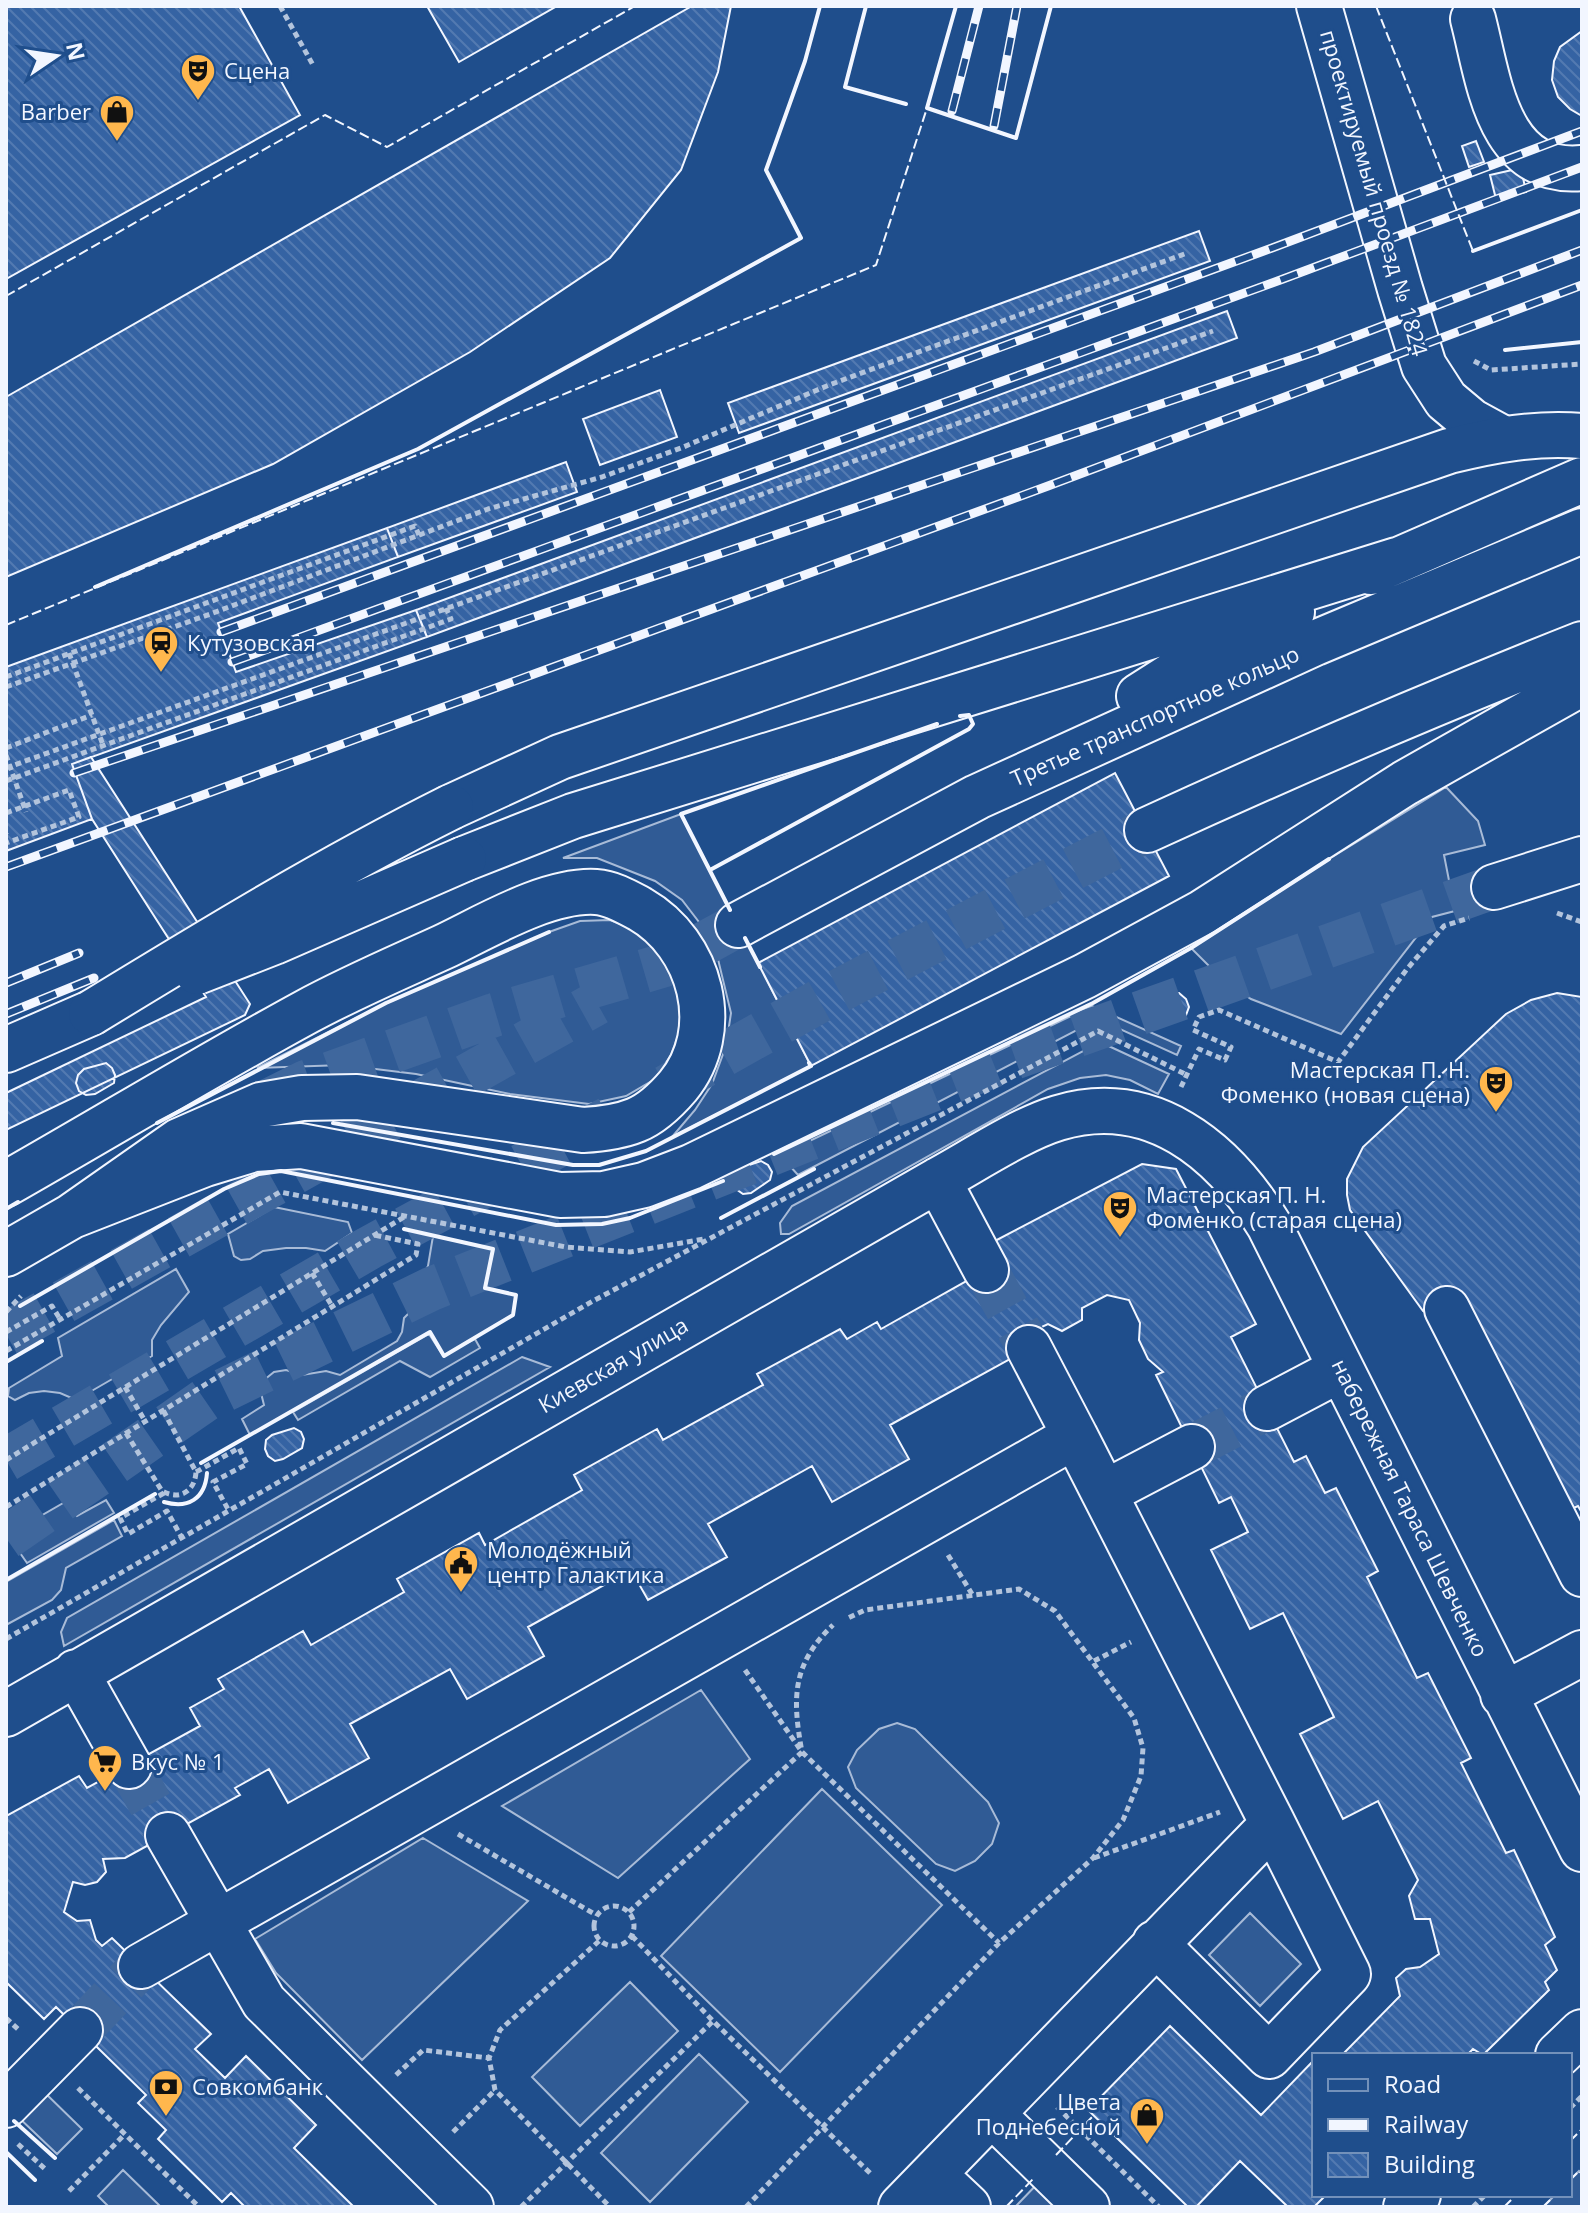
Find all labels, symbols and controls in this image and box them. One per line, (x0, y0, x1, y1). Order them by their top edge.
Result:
north arrow (16, 16, 96, 96)
street label: проектируемый проезд № 1824 (1314, 26, 1436, 360)
text: N (60, 39, 93, 63)
theatre icon: Сцена (179, 52, 217, 102)
place label: Сцена (224, 55, 290, 85)
shop icon: Barber (98, 93, 136, 143)
place label: Barber (21, 96, 91, 126)
station icon: Кутузовская (142, 624, 180, 674)
place label: Кутузовская (187, 627, 316, 657)
street label: Третье транспортное кольцо (1006, 638, 1304, 792)
place label: Мастерская П. Н. Фоменко (новая сцена) (1221, 1054, 1470, 1109)
theatre icon: Мастерская П. Н. Фоменко (новая сцена) (1477, 1064, 1515, 1114)
place label: Мастерская П. Н. Фоменко (старая сцена) (1146, 1179, 1402, 1234)
theatre icon: Мастерская П. Н. Фоменко (старая сцена) (1101, 1189, 1139, 1239)
street label: Киевская улица (532, 1309, 693, 1419)
street label: набережная Тараса Шевченко (1326, 1354, 1496, 1662)
place label: Молодёжный центр Галактика (487, 1534, 664, 1589)
public building icon: Молодёжный центр Галактика (442, 1544, 480, 1594)
supermarket icon: Вкус № 1 (86, 1743, 124, 1793)
place label: Вкус № 1 (131, 1746, 225, 1776)
legend (1312, 2053, 1572, 2197)
text: Road (1384, 2067, 1441, 2100)
bank icon: Совкомбанк (147, 2068, 185, 2118)
place label: Совкомбанк (192, 2071, 324, 2101)
place label: Цвета Поднебесной (976, 2086, 1121, 2141)
shop icon: Цвета Поднебесной (1128, 2096, 1166, 2146)
text: Railway (1384, 2107, 1469, 2140)
text: Building (1384, 2147, 1475, 2180)

